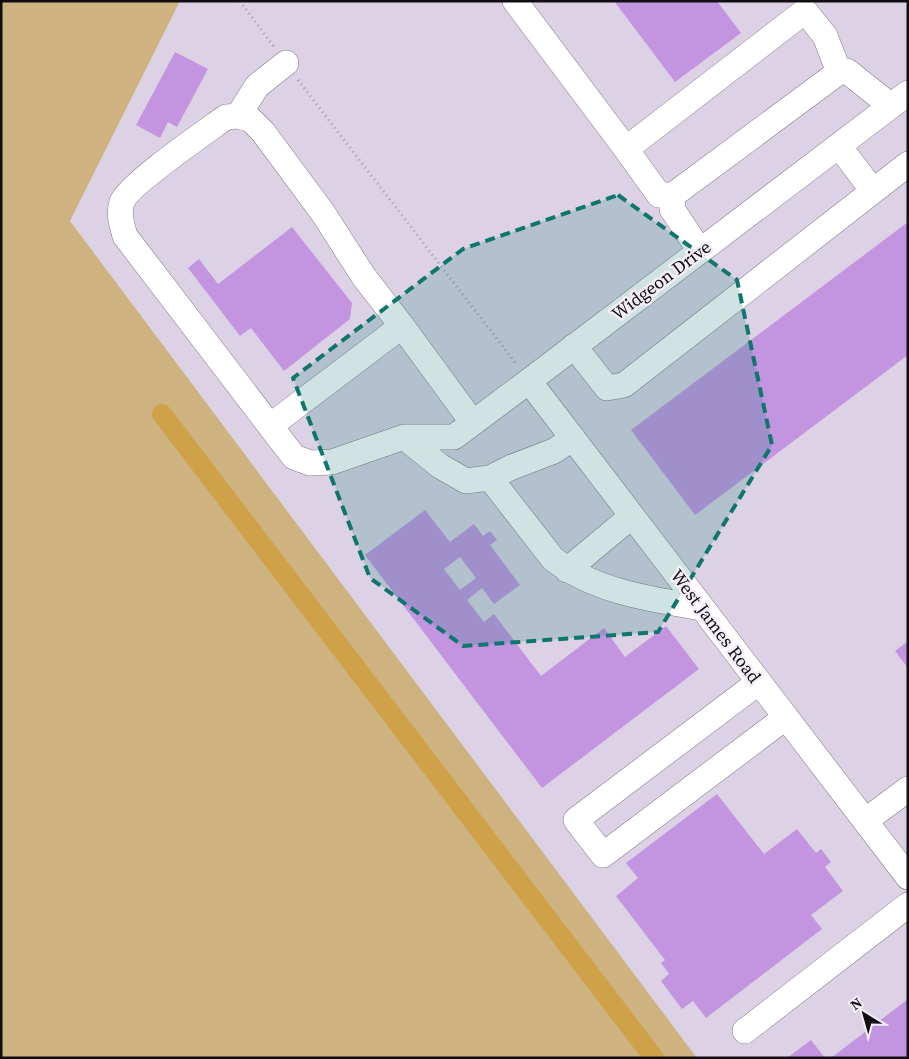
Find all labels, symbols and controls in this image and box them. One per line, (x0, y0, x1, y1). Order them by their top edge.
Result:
street label: Widgeon Drive (606, 234, 716, 326)
street label: West James Road (665, 564, 767, 688)
north arrow (839, 989, 889, 1039)
text: N (846, 993, 866, 1015)

